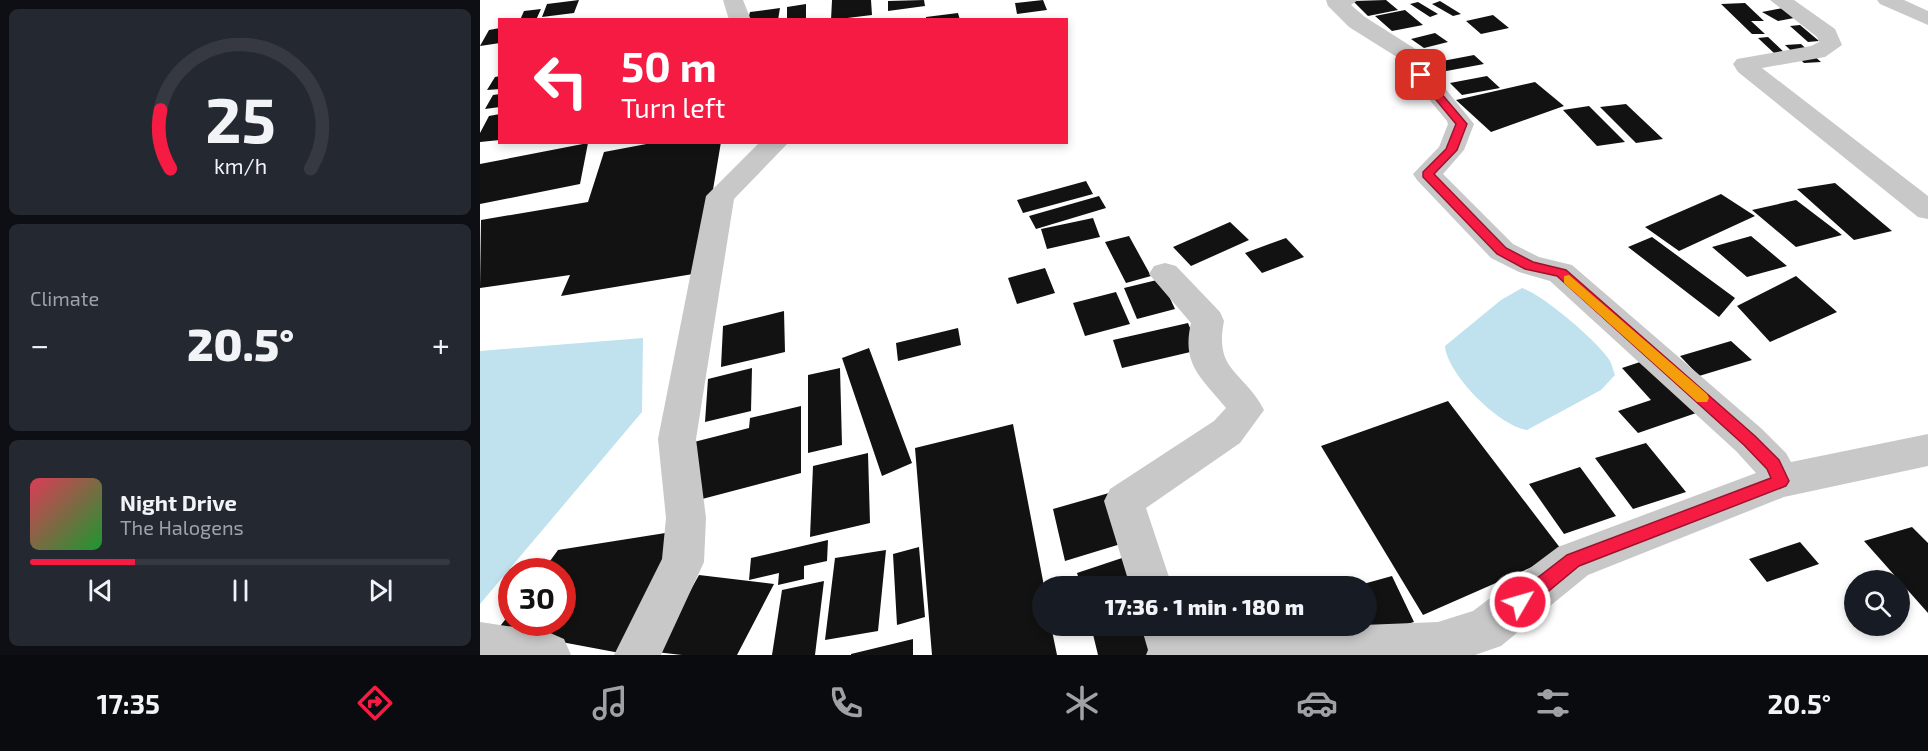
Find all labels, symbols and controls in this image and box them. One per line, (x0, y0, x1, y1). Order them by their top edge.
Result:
text: 50 m (621, 40, 717, 90)
icon: left (522, 42, 600, 120)
pin (1395, 49, 1446, 100)
icon: arrive (1404, 58, 1437, 91)
text: 25 (205, 81, 275, 156)
text: Turn left (621, 91, 725, 123)
text: km/h (213, 154, 267, 179)
text: Climate (30, 286, 99, 310)
text: 20.5° (187, 316, 294, 370)
text: − (30, 324, 49, 364)
text: + (432, 324, 450, 364)
text: Night Drive (120, 489, 237, 515)
text: The Halogens (120, 515, 244, 539)
speed limit sign: 30 (498, 558, 576, 636)
position arrow (1488, 570, 1552, 634)
map controls (1844, 570, 1910, 636)
button: search (1844, 570, 1910, 636)
icon: previous (84, 574, 117, 607)
icon: pause (224, 574, 257, 607)
icon: next (364, 574, 397, 607)
text: 17:36 · 1 min · 180 m (1105, 593, 1304, 619)
icon: directions (354, 682, 396, 724)
icon: music (589, 682, 631, 724)
icon: phone (825, 682, 867, 724)
icon: climate (1061, 682, 1103, 724)
icon: car (1296, 682, 1338, 724)
icon: filters (1532, 682, 1574, 724)
text: 17:35 (97, 687, 160, 719)
text: 20.5° (1768, 687, 1831, 719)

